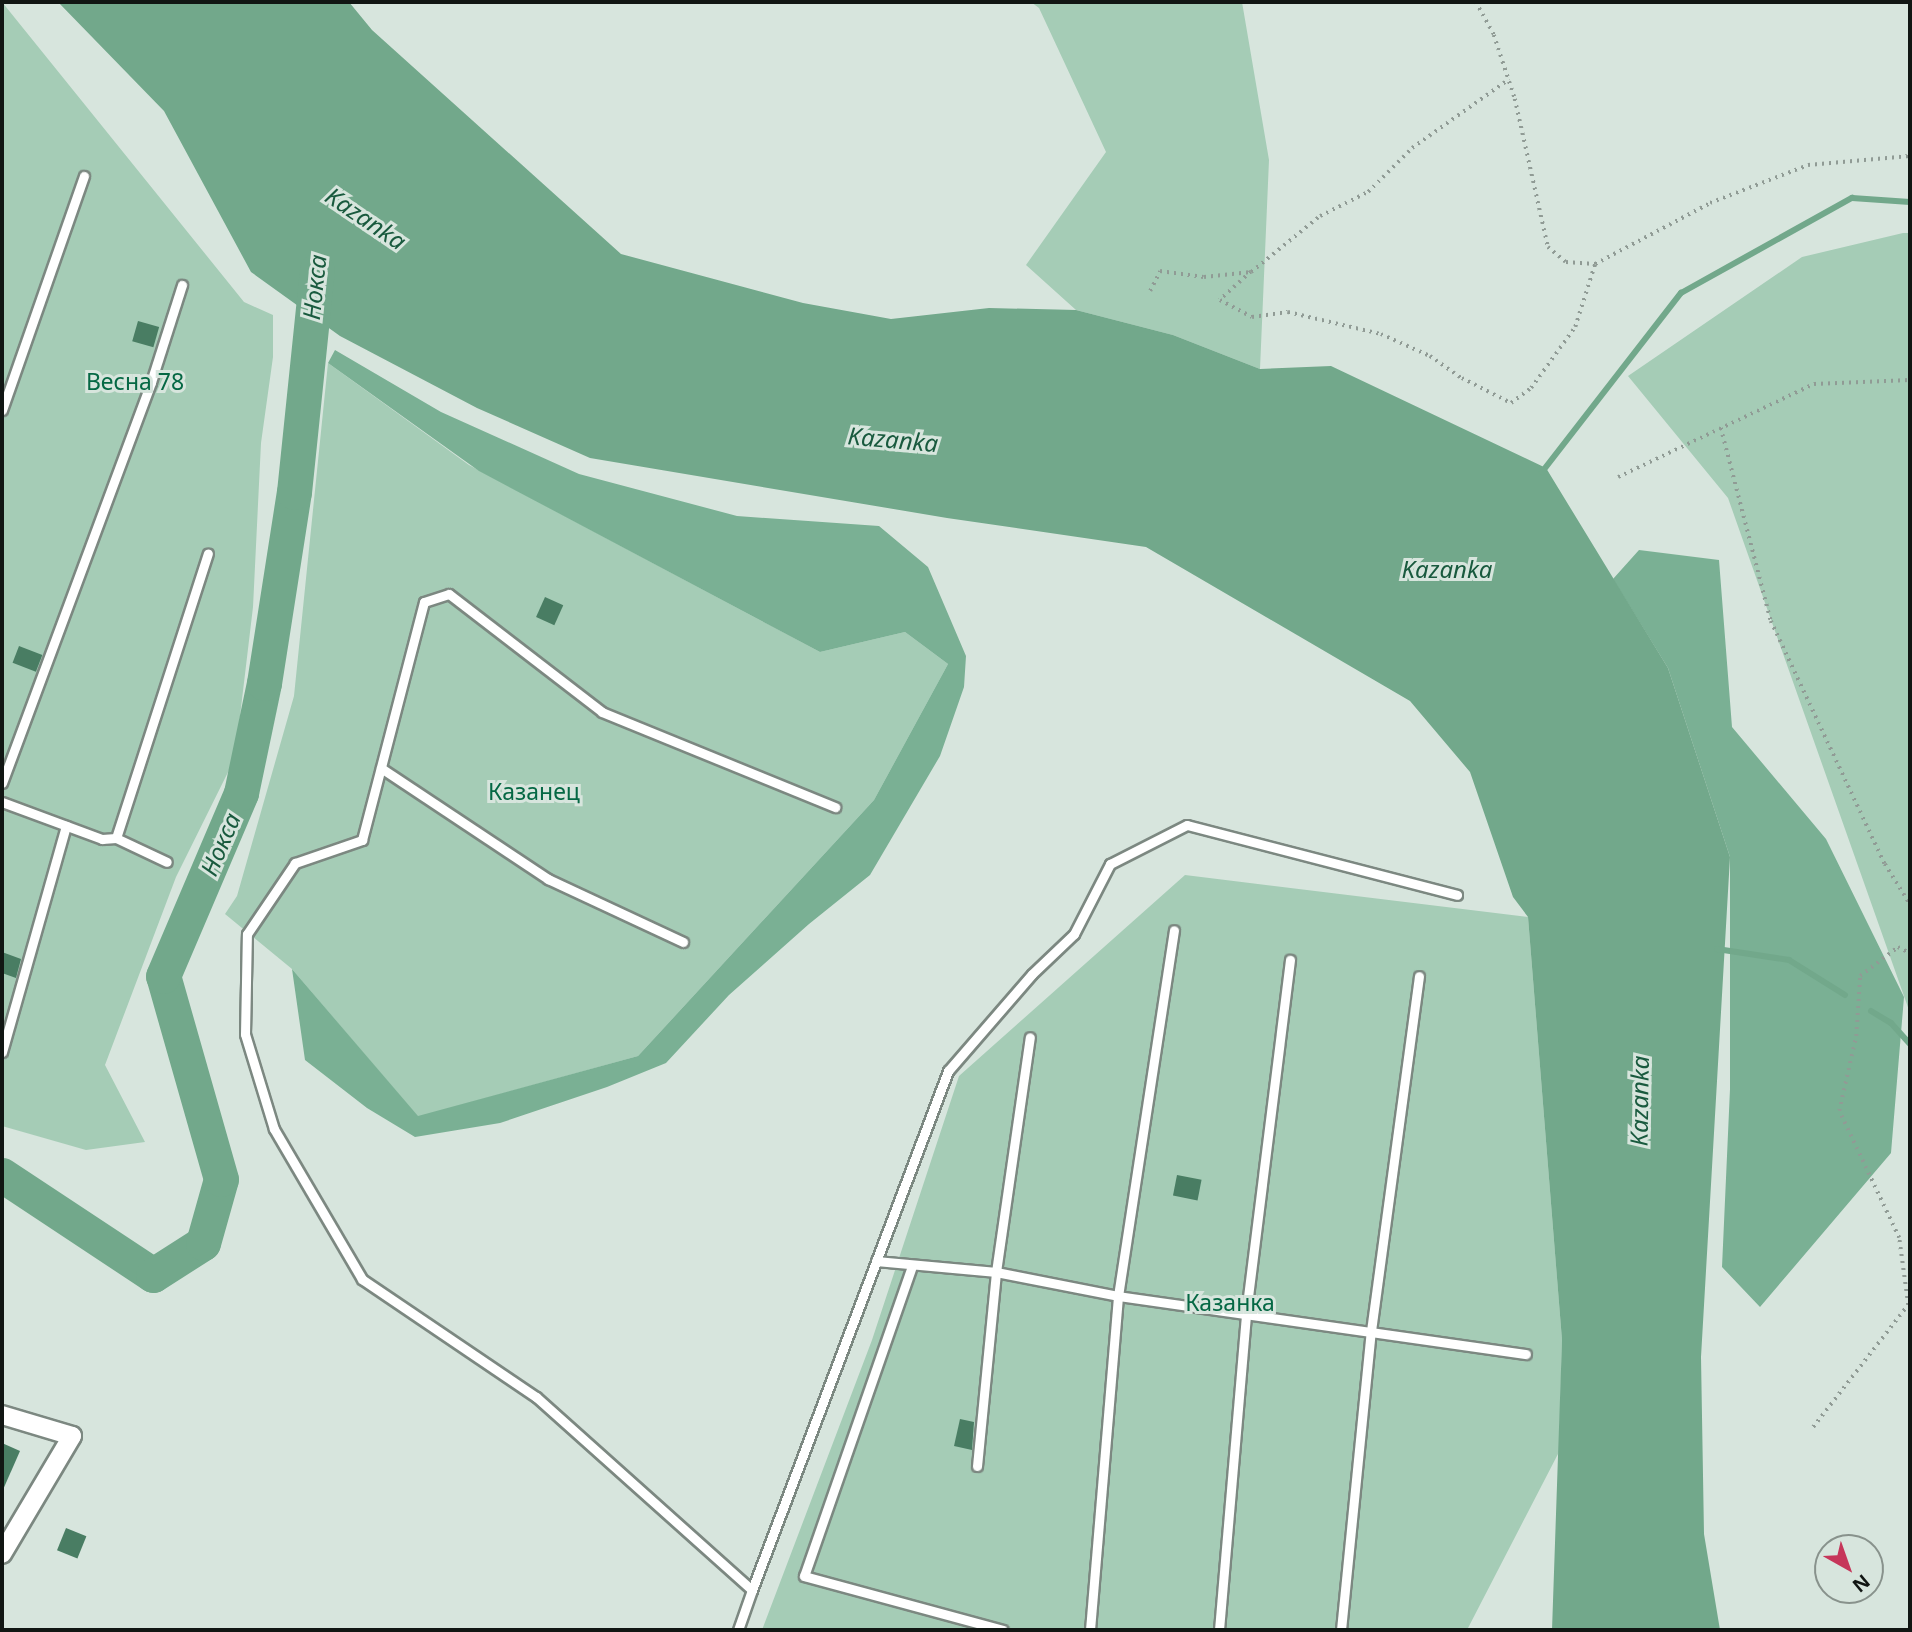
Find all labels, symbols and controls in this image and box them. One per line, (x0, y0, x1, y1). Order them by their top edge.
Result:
water label: Kazanka (320, 181, 412, 255)
water label: Нокса (296, 253, 332, 321)
park label: Весна 78 (86, 367, 184, 395)
water label: Kazanka (846, 421, 940, 457)
water label: Kazanka (1402, 555, 1492, 583)
park label: Казанец (488, 777, 580, 805)
water label: Нокса (194, 808, 246, 880)
water label: Kazanka (1624, 1055, 1654, 1147)
park label: Казанка (1185, 1288, 1275, 1316)
north arrow (1814, 1534, 1884, 1604)
text: N (1847, 1569, 1875, 1598)

